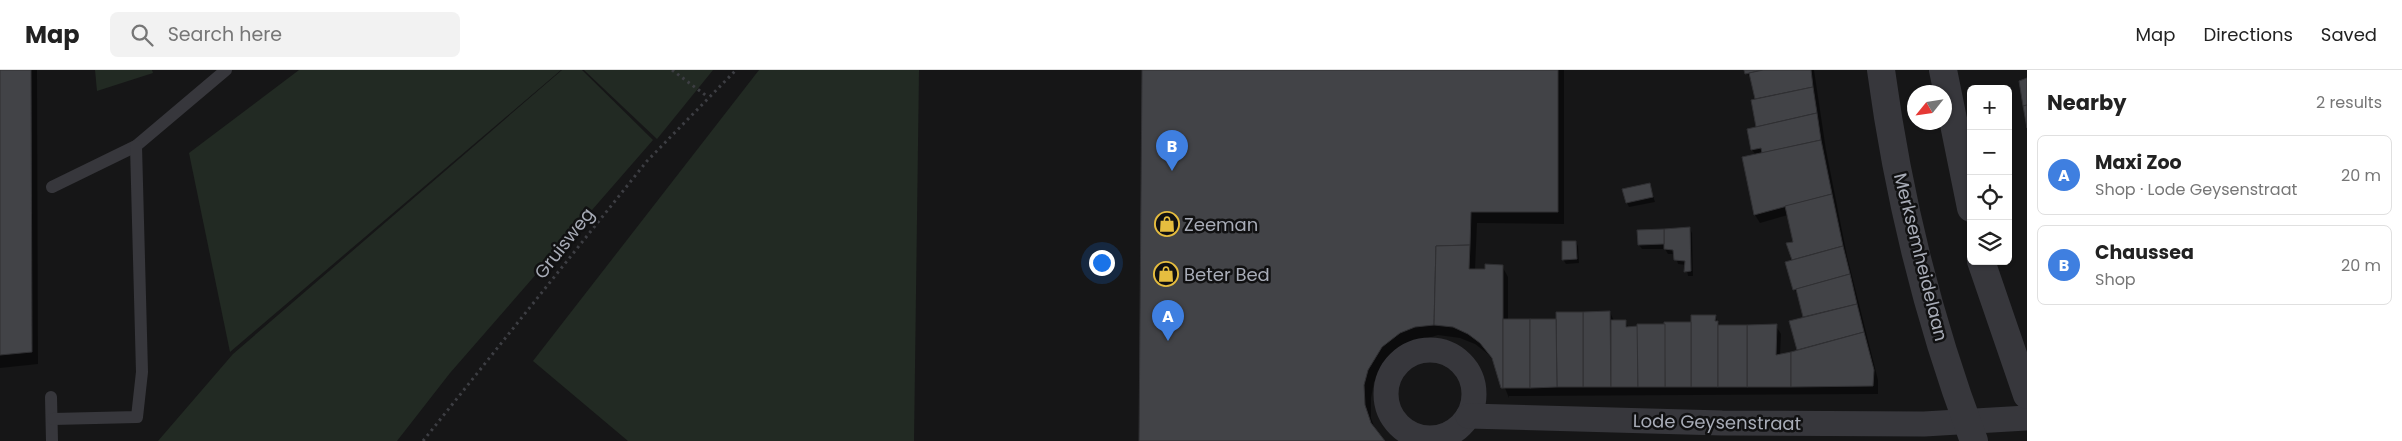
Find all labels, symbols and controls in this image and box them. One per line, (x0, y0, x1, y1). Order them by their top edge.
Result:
search box (110, 12, 460, 57)
text: Map (25, 18, 80, 51)
icon: search (128, 21, 156, 49)
text: Search here (168, 21, 282, 48)
text: Map (2136, 22, 2175, 47)
text: Directions (2203, 22, 2293, 47)
text: Saved (2321, 22, 2377, 47)
north arrow (1907, 85, 1952, 130)
map controls (1967, 85, 2012, 265)
button: + (1967, 85, 2012, 130)
text: Nearby (2047, 88, 2127, 117)
text: 2 results (2316, 91, 2382, 114)
pin: B (1156, 130, 1188, 171)
button: − (1967, 130, 2012, 175)
text: Maxi Zoo (2095, 149, 2182, 176)
text: A (2058, 164, 2070, 187)
text: 20 m (2341, 164, 2381, 187)
street label: Merksemheidelaan (1888, 170, 1954, 344)
button: locate (1967, 175, 2012, 220)
text: Shop · Lode Geysenstraat (2095, 178, 2297, 201)
street label: Gruisweg (528, 202, 600, 284)
shop icon: Zeeman (1154, 211, 1180, 237)
place label: Zeeman (1184, 212, 1258, 237)
button: layers (1967, 220, 2012, 265)
text: Chaussea (2095, 239, 2194, 266)
your location (1089, 250, 1115, 276)
text: B (2059, 254, 2069, 277)
text: 20 m (2341, 254, 2381, 277)
shop icon: Beter Bed (1153, 261, 1179, 287)
place label: Beter Bed (1184, 262, 1270, 287)
text: Shop (2095, 268, 2136, 291)
pin: A (1152, 300, 1184, 341)
street label: Lode Geysenstraat (1633, 408, 1801, 436)

